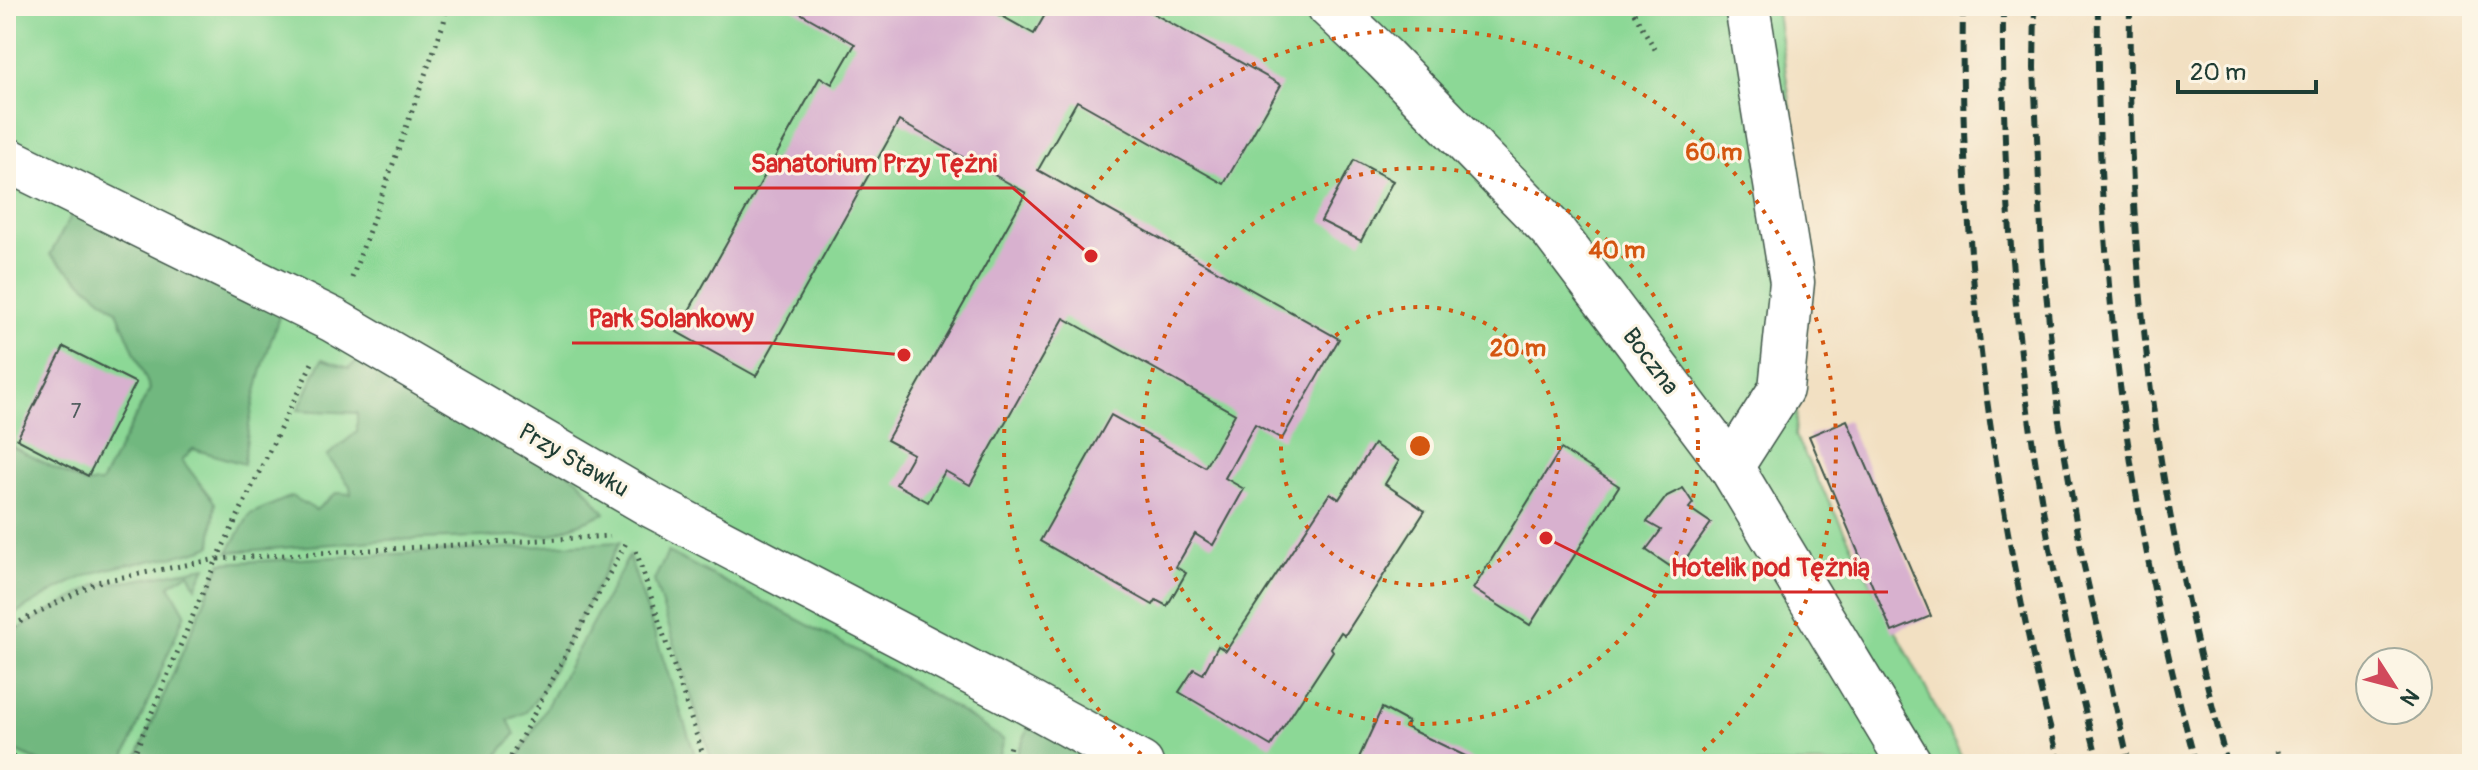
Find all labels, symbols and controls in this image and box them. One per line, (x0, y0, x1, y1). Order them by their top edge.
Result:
scale bar (2178, 44, 2316, 94)
text: 20 m (2190, 58, 2246, 87)
callout: Sanatorium Przy Tężni (734, 138, 1013, 188)
text: 60 m (1686, 138, 1742, 167)
text: Sanatorium Przy Tężni (751, 148, 998, 180)
text: 40 m (1589, 236, 1645, 265)
callout: Park Solankowy (572, 293, 770, 343)
text: Park Solankowy (588, 303, 755, 335)
street label: Boczna (1616, 322, 1685, 400)
text: 20 m (1490, 334, 1546, 363)
house number: 7 (71, 399, 82, 424)
street label: Przy Stawku (513, 417, 634, 504)
centre of rings (1406, 432, 1434, 460)
callout: Hotelik pod Tężnią (1655, 542, 1888, 592)
text: Hotelik pod Tężnią (1671, 552, 1871, 584)
north arrow (2354, 646, 2434, 726)
text: N (2394, 683, 2425, 712)

